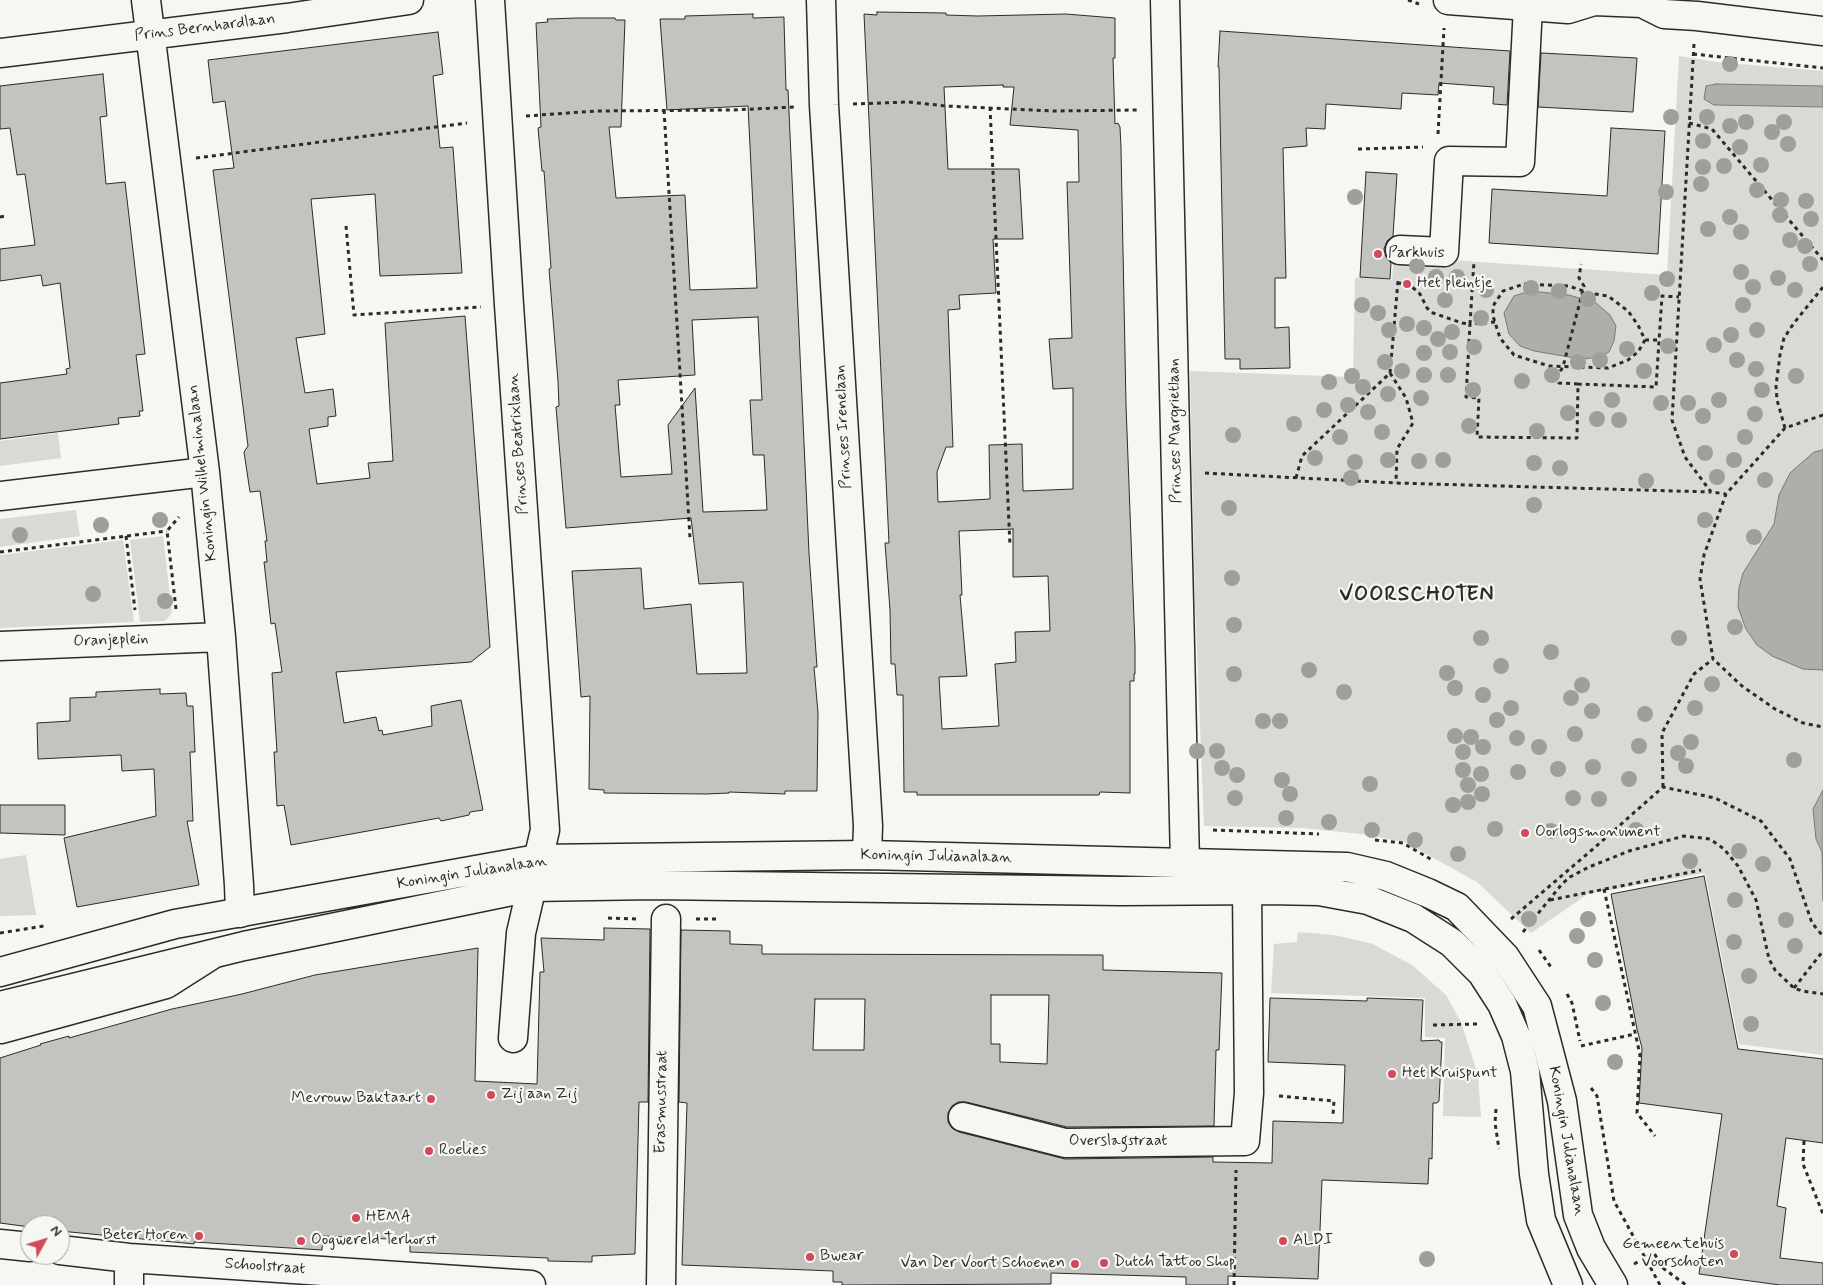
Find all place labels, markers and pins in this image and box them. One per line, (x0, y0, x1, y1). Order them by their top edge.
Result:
place label: Parkhuis (1388, 244, 1445, 264)
marker: Parkhuis (1372, 248, 1384, 260)
place label: Het pleintje (1417, 274, 1493, 294)
marker: Het pleintje (1401, 278, 1413, 290)
place label: Oorlogsmonument (1535, 823, 1661, 843)
marker: Oorlogsmonument (1519, 827, 1531, 839)
place label: Het Kruispunt (1402, 1064, 1498, 1084)
marker: Het Kruispunt (1386, 1068, 1398, 1080)
place label: Zij aan Zij (501, 1085, 578, 1105)
place label: Mevrouw Baktaart (291, 1089, 421, 1109)
marker: Zij aan Zij (485, 1089, 497, 1101)
marker: Mevrouw Baktaart (425, 1093, 437, 1105)
place label: Roelies (439, 1141, 487, 1161)
marker: Roelies (423, 1145, 435, 1157)
place label: HEMA (366, 1208, 411, 1228)
marker: HEMA (350, 1212, 362, 1224)
place label: Beter Horen (103, 1226, 189, 1246)
marker: Beter Horen (193, 1230, 205, 1242)
place label: Oogwereld Terhorst (311, 1231, 437, 1251)
place label: ALDI (1293, 1231, 1333, 1251)
marker: Oogwereld Terhorst (295, 1235, 307, 1247)
marker: ALDI (1277, 1235, 1289, 1247)
place label: Gemeentehuis Voorschoten (1622, 1235, 1724, 1273)
place label: Bwear (820, 1247, 864, 1267)
marker: Gemeentehuis Voorschoten (1728, 1248, 1740, 1260)
marker: Bwear (804, 1251, 816, 1263)
place label: Dutch Tattoo Shop (1114, 1253, 1235, 1273)
place label: Van Der Voort Schoenen (900, 1254, 1065, 1274)
marker: Dutch Tattoo Shop (1098, 1257, 1110, 1269)
marker: Van Der Voort Schoenen (1069, 1258, 1081, 1270)

